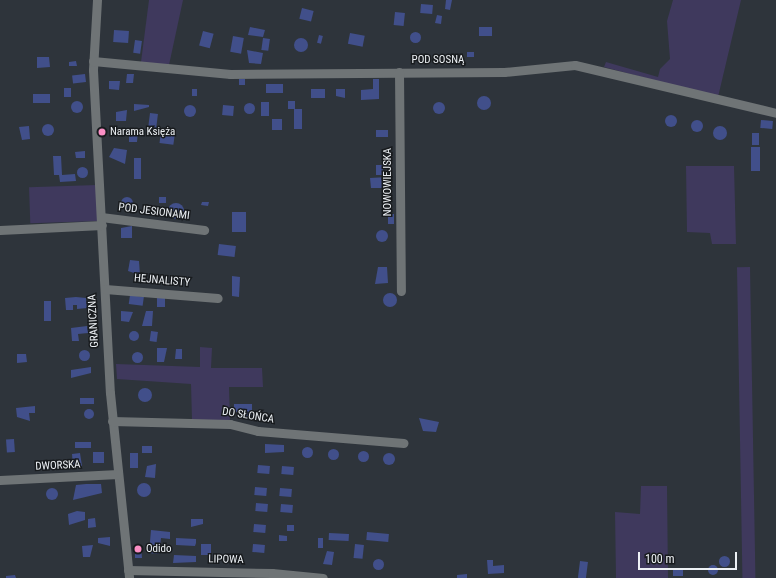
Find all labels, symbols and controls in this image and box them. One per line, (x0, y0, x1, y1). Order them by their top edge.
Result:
street label: POD SOSNĄ (412, 53, 464, 67)
place label: Narama Księża (110, 125, 175, 139)
marker: Narama Księża (97, 127, 107, 137)
street label: NOWOWIEJSKA (381, 148, 395, 216)
street label: POD JESIONAMI (118, 201, 190, 223)
street label: HEJNALISTY (133, 272, 191, 290)
street label: GRANICZNA (86, 294, 102, 348)
street label: DO SŁOŃCA (221, 405, 275, 427)
street label: DWORSKA (35, 458, 81, 474)
place label: Odido (146, 542, 172, 556)
marker: Odido (133, 544, 143, 554)
scale bar (640, 544, 739, 570)
text: 100 m (645, 552, 675, 566)
street label: LIPOWA (208, 553, 244, 567)

